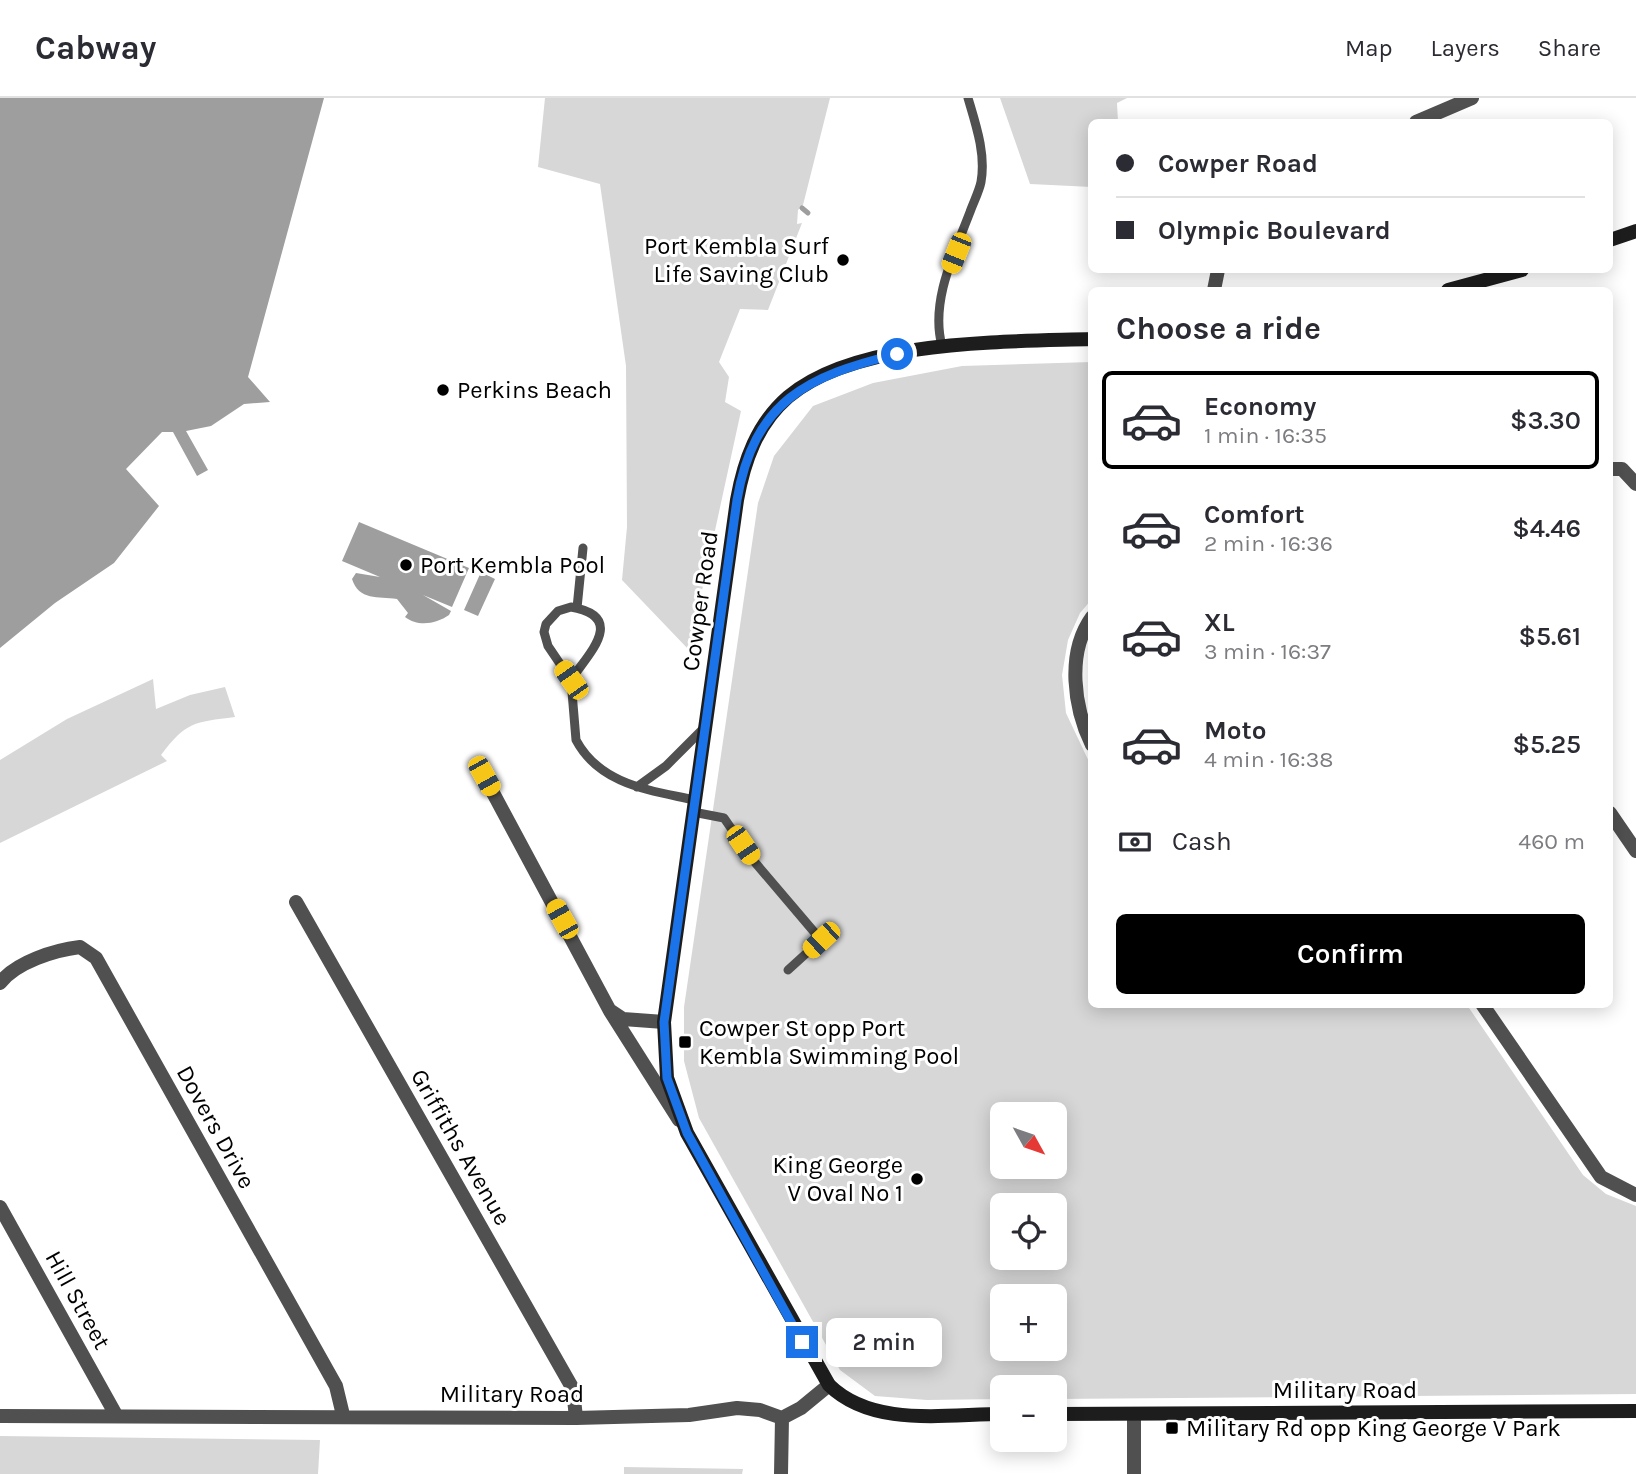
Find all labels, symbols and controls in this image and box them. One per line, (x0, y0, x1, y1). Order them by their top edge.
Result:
text: Cabway (35, 29, 156, 67)
text: Map (1345, 34, 1393, 62)
text: Layers (1431, 34, 1500, 62)
text: Share (1538, 34, 1601, 62)
text: Cowper Road (1158, 148, 1318, 179)
text: Olympic Boulevard (1158, 215, 1391, 246)
car (939, 230, 974, 276)
place label: Port Kembla Surf Life Saving Club (644, 232, 830, 288)
marker: Port Kembla Surf Life Saving Club (835, 252, 851, 268)
text: Choose a ride (1116, 310, 1321, 347)
route start (881, 338, 913, 370)
place label: Perkins Beach (457, 376, 612, 404)
marker: Perkins Beach (435, 382, 451, 398)
icon: car (1120, 389, 1183, 452)
text: Economy (1204, 391, 1316, 422)
text: $3.30 (1510, 405, 1581, 436)
text: 1 min · 16:35 (1204, 422, 1327, 449)
icon: car (1120, 497, 1183, 560)
text: Comfort (1204, 499, 1305, 530)
text: $4.46 (1512, 513, 1581, 544)
street label: Cowper Road (676, 529, 724, 673)
text: 2 min · 16:36 (1204, 530, 1333, 557)
place label: Port Kembla Pool (420, 551, 605, 579)
marker: Port Kembla Pool (398, 557, 414, 573)
icon: car (1120, 605, 1183, 668)
text: XL (1204, 607, 1235, 638)
text: $5.61 (1519, 621, 1581, 652)
text: 3 min · 16:37 (1204, 638, 1331, 665)
car (551, 657, 592, 703)
icon: car (1120, 713, 1183, 776)
text: Moto (1204, 715, 1266, 746)
text: $5.25 (1513, 729, 1581, 760)
text: 4 min · 16:38 (1204, 746, 1333, 773)
car (465, 753, 504, 799)
car (723, 822, 764, 868)
icon: cash (1116, 823, 1154, 861)
text: Cash (1172, 826, 1232, 857)
text: 460 m (1518, 828, 1585, 855)
car (543, 896, 582, 942)
button: Confirm (1116, 914, 1585, 994)
car (799, 918, 844, 962)
place label: Cowper St opp Port Kembla Swimming Pool (699, 1014, 959, 1070)
marker: Cowper St opp Port Kembla Swimming Pool (677, 1034, 693, 1050)
street label: Dovers Drive (171, 1061, 261, 1193)
street label: Griffiths Avenue (405, 1064, 517, 1230)
north arrow (990, 1102, 1068, 1180)
map controls (990, 1102, 1067, 1452)
place label: King George V Oval No 1 (772, 1151, 903, 1207)
marker: King George V Oval No 1 (909, 1171, 925, 1187)
button: locate (990, 1193, 1067, 1270)
street label: Hill Street (40, 1246, 116, 1354)
button: + (990, 1284, 1067, 1361)
callout: 2 min (826, 1318, 942, 1366)
route end (786, 1326, 818, 1358)
text: 2 min (853, 1329, 915, 1356)
button: − (990, 1375, 1067, 1452)
street label: Military Road (1273, 1376, 1417, 1404)
street label: Military Road (440, 1380, 584, 1408)
place label: Military Rd opp King George V Park (1186, 1414, 1561, 1442)
marker: Military Rd opp King George V Park (1164, 1420, 1180, 1436)

